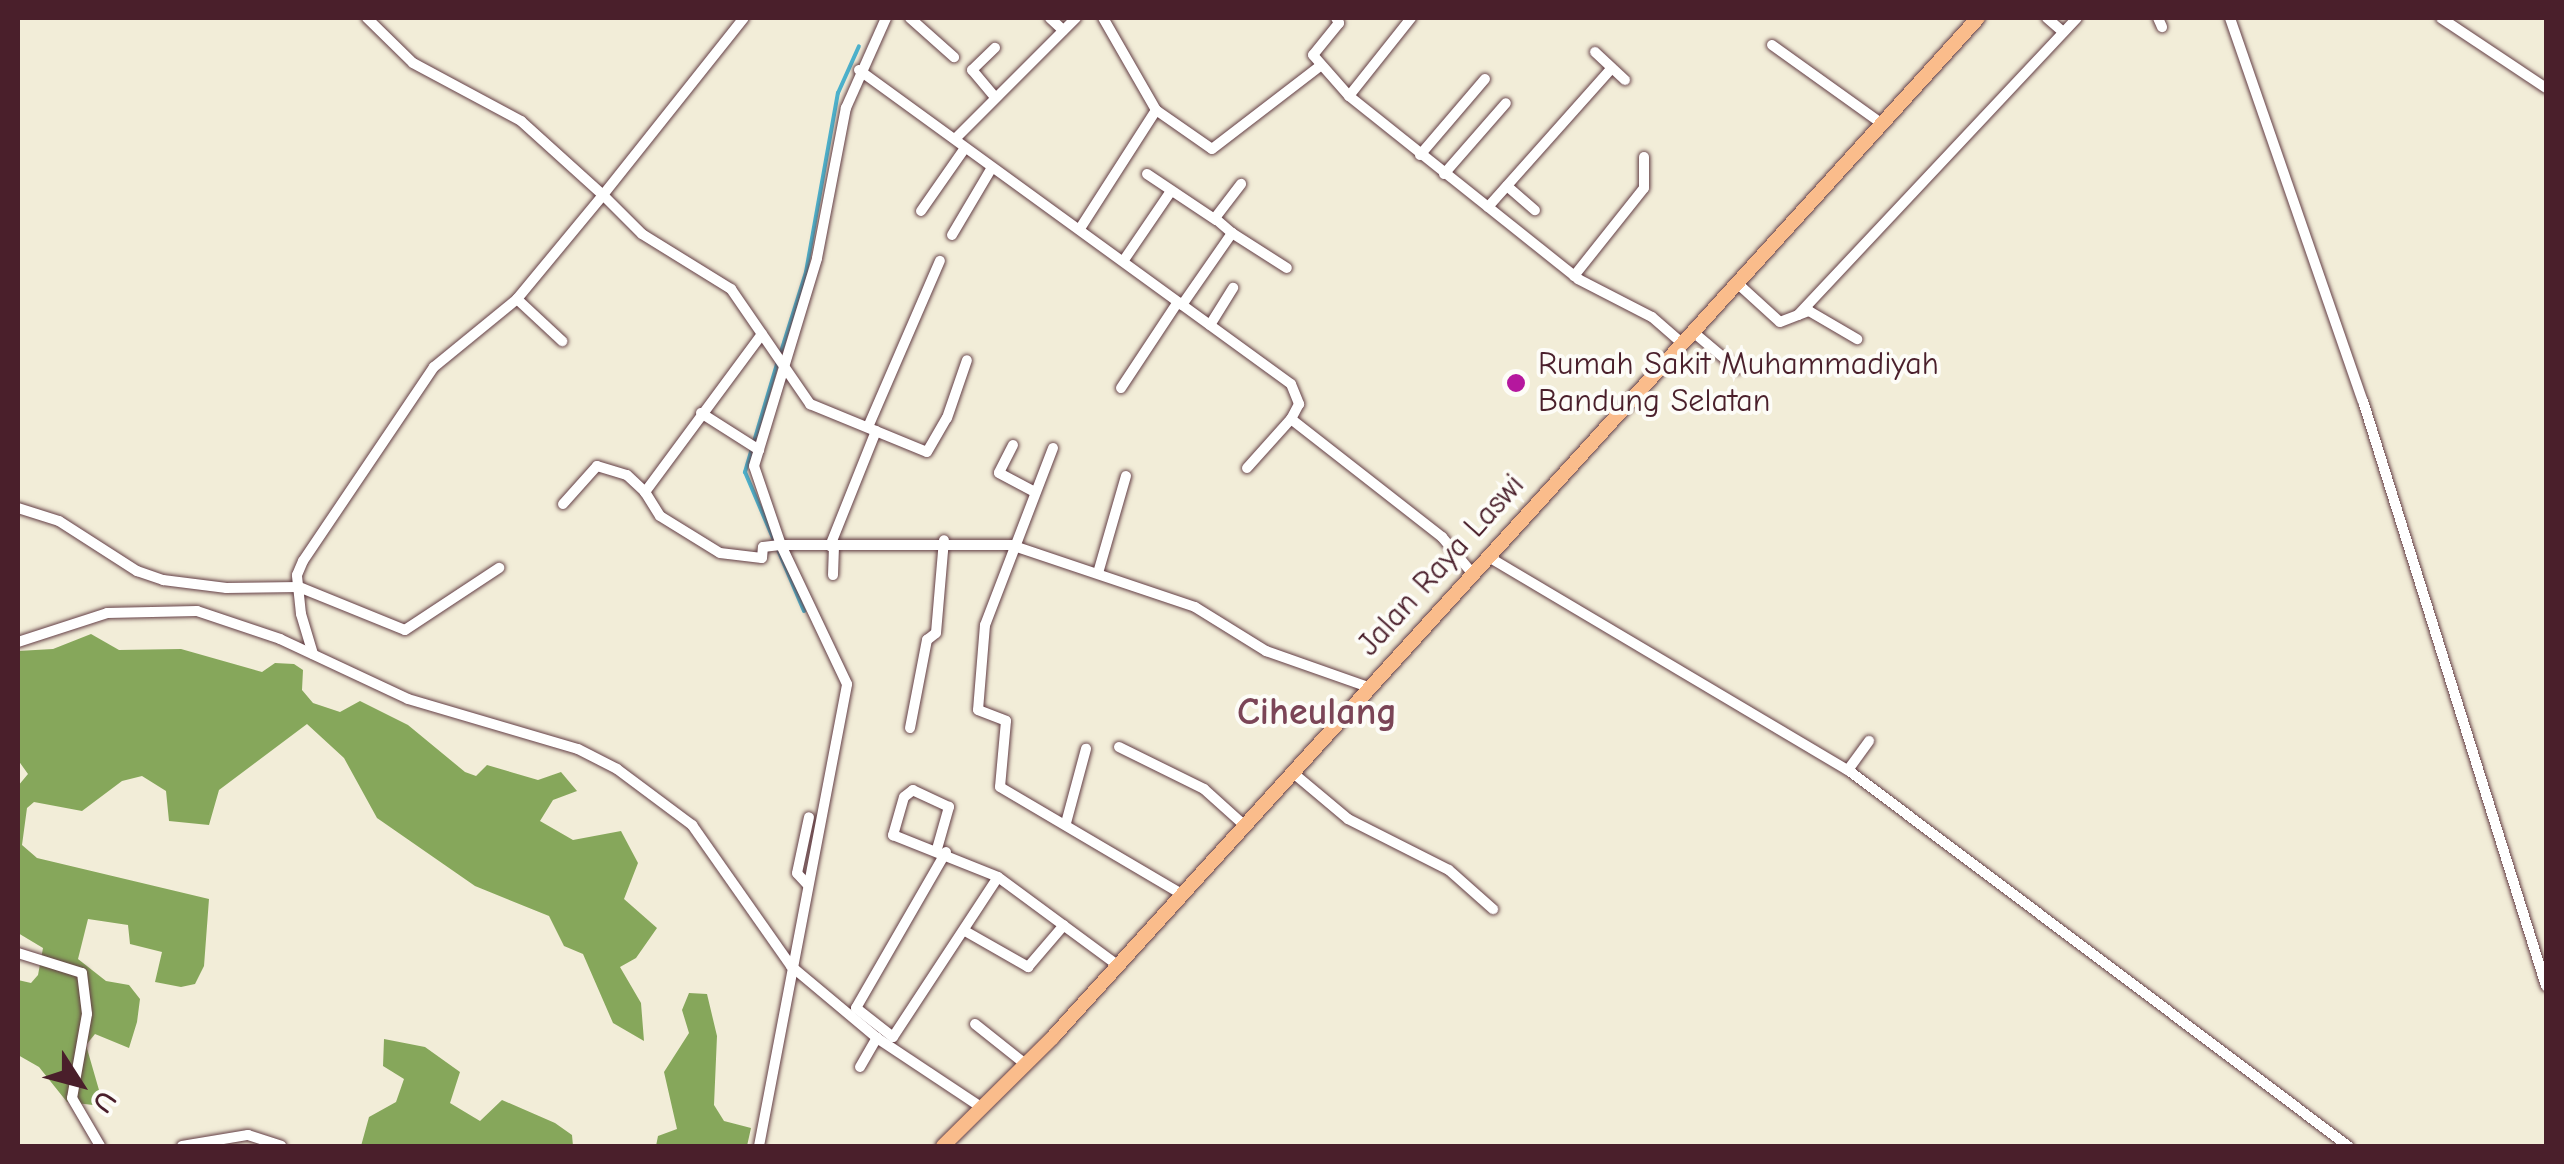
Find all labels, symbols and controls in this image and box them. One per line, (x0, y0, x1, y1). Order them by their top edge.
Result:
place label: Rumah Sakit Muhammadiyah Bandung Selatan (1538, 346, 1939, 421)
marker: Rumah Sakit Muhammadiyah Bandung Selatan (1503, 370, 1529, 396)
street label: Jalan Raya Laswi (1349, 466, 1533, 664)
district label: Ciheulang (1237, 690, 1397, 736)
north arrow (30, 1034, 130, 1134)
text: U (86, 1085, 123, 1119)

